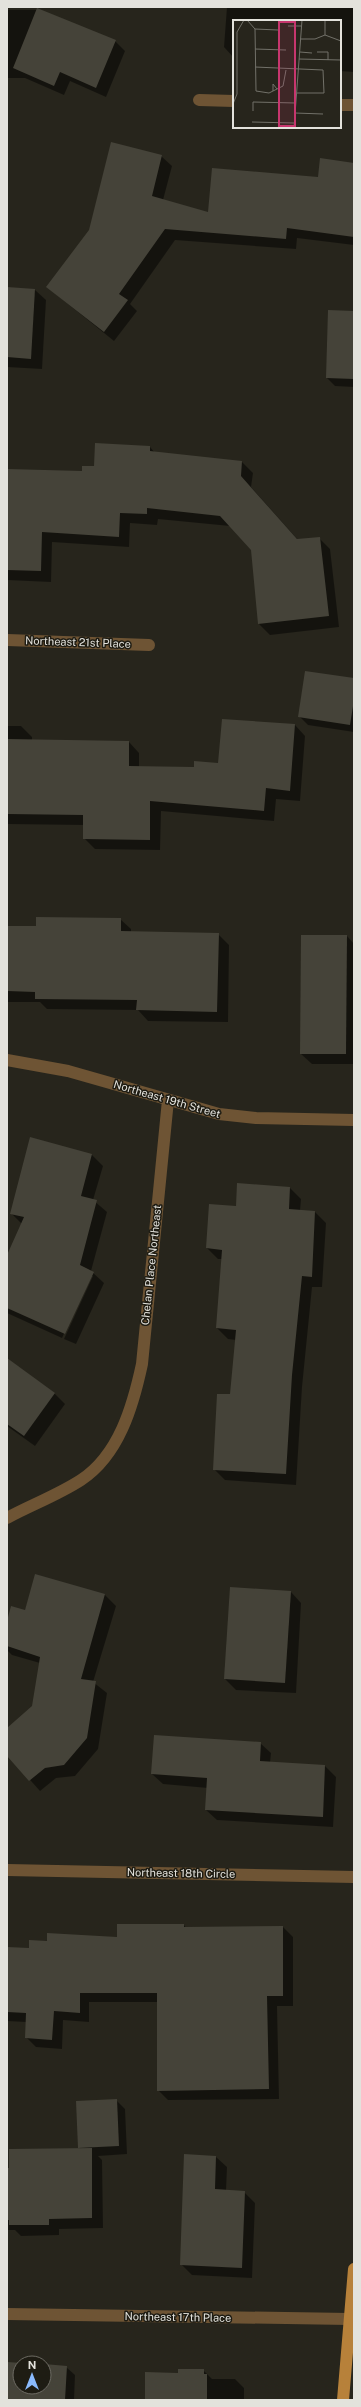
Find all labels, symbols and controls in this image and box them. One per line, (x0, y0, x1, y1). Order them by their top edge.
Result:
inset map (233, 20, 341, 128)
street label: Northeast 21st Place (25, 634, 131, 650)
street label: Northeast 19th Street (112, 1078, 222, 1120)
street label: Chelan Place Northeast (139, 1204, 163, 1326)
street label: Northeast 18th Circle (127, 1866, 235, 1880)
street label: Northeast 17th Place (125, 2310, 231, 2324)
north arrow (12, 2355, 52, 2395)
text: N (28, 2359, 36, 2371)

